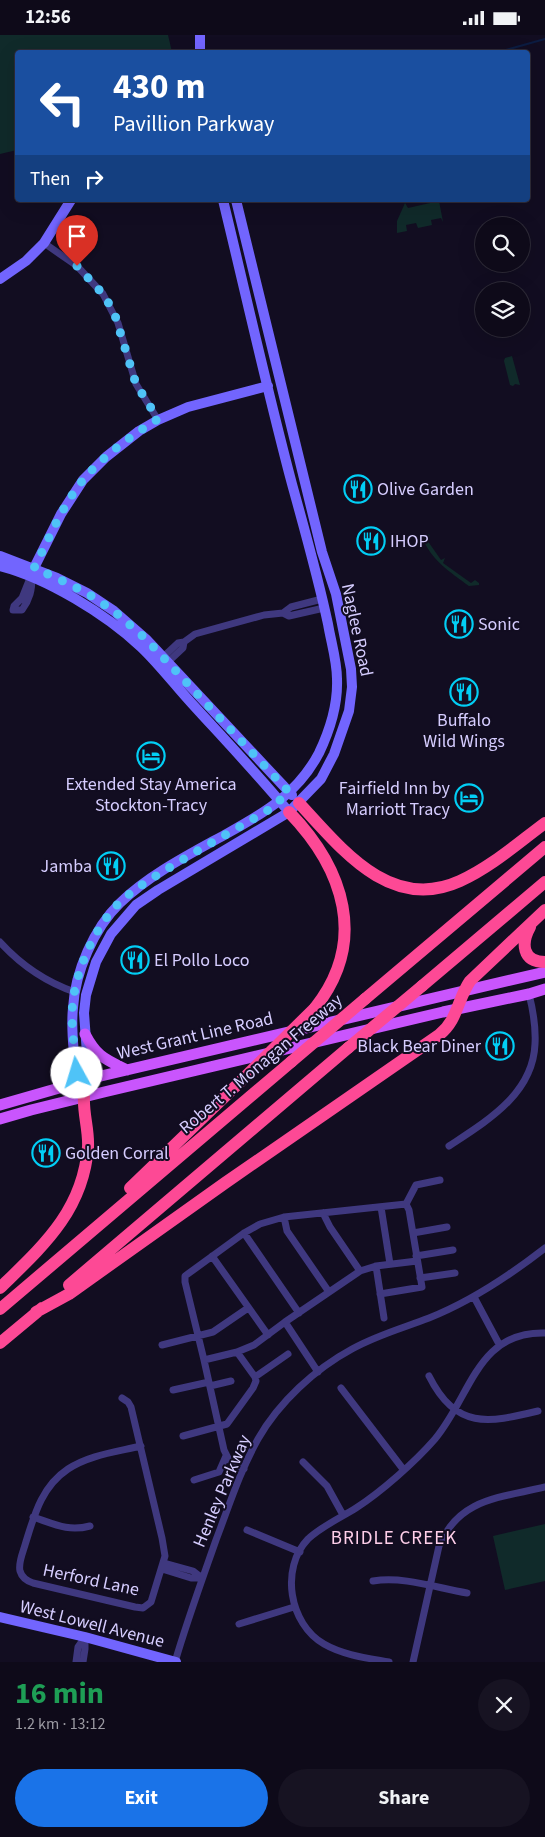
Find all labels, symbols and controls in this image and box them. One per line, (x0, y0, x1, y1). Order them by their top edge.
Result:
text: 12:56 (25, 4, 71, 31)
text: 430 m (113, 62, 205, 112)
icon: left (30, 70, 95, 135)
text: Pavillion Parkway (113, 108, 274, 140)
icon: right (80, 165, 108, 193)
text: Then (30, 166, 70, 193)
pin (56, 215, 98, 266)
map controls (475, 217, 530, 337)
button: search (475, 217, 530, 272)
icon: arrive (63, 222, 91, 250)
button: layers (475, 282, 530, 337)
restaurant icon: Olive Garden (343, 474, 373, 504)
place label: Olive Garden (377, 477, 474, 502)
restaurant icon: IHOP (356, 526, 386, 556)
place label: IHOP (390, 529, 429, 554)
street label: Naglee Road (335, 581, 379, 679)
restaurant icon: Sonic (444, 609, 474, 639)
place label: Sonic (478, 612, 520, 637)
restaurant icon: Buffalo Wild Wings (449, 677, 479, 707)
place label: Buffalo Wild Wings (423, 708, 505, 754)
hotel icon: Extended Stay America Stockton-Tracy (136, 741, 166, 771)
place label: Extended Stay America Stockton-Tracy (65, 772, 237, 818)
place label: Fairfield Inn by Marriott Tracy (339, 776, 451, 822)
hotel icon: Fairfield Inn by Marriott Tracy (454, 783, 484, 813)
restaurant icon: Jamba (96, 851, 126, 881)
place label: Jamba (41, 854, 92, 879)
restaurant icon: El Pollo Loco (120, 945, 150, 975)
place label: El Pollo Loco (154, 948, 250, 973)
street label: Robert T. Monagan Freeway (174, 988, 349, 1140)
street label: West Grant Line Road (114, 1006, 276, 1066)
restaurant icon: Black Bear Diner (485, 1031, 515, 1061)
place label: Black Bear Diner (357, 1034, 482, 1059)
position arrow (50, 1046, 102, 1098)
restaurant icon: Golden Corral (31, 1138, 61, 1168)
place label: Golden Corral (65, 1141, 169, 1166)
street label: Henley Parkway (187, 1430, 257, 1551)
district label: BRIDLE CREEK (331, 1525, 457, 1552)
street label: Herford Lane (40, 1558, 142, 1602)
street label: West Lowell Avenue (17, 1594, 167, 1654)
text: 16 min (15, 1672, 104, 1715)
button: close (478, 1679, 530, 1731)
text: 1.2 km · 13:12 (15, 1713, 105, 1735)
button: Exit (15, 1769, 268, 1827)
button: Share (278, 1769, 530, 1827)

